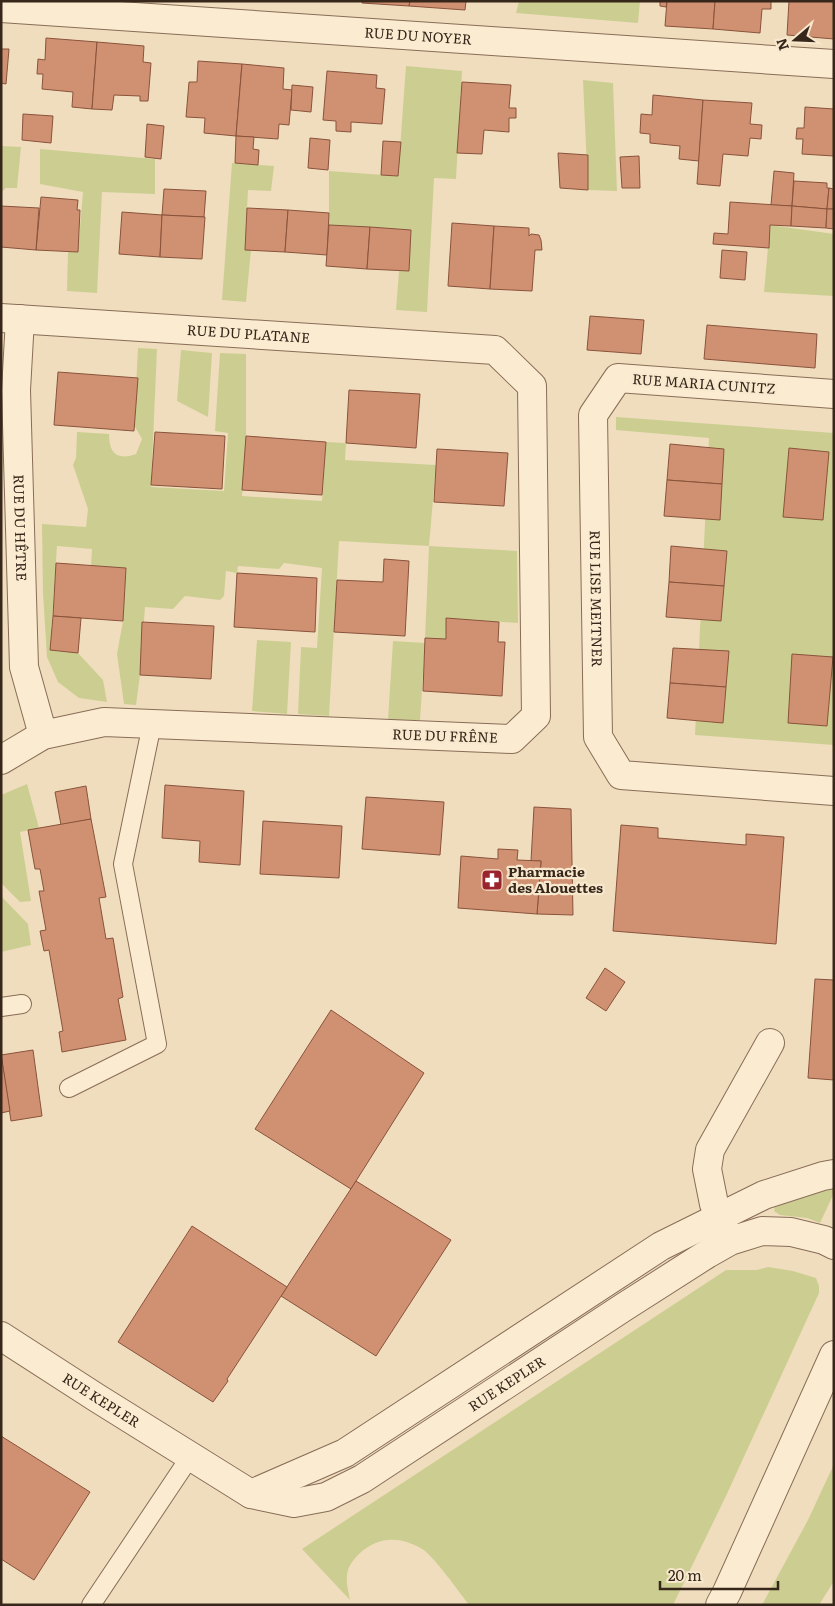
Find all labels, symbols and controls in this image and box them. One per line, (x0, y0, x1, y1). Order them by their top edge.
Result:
north arrow (770, 15, 820, 65)
street label: RUE DU NOYER (364, 21, 473, 49)
text: N (770, 36, 793, 53)
street label: RUE DU PLATANE (186, 319, 311, 347)
street label: RUE MARIA CUNITZ (632, 368, 776, 398)
street label: RUE DU HÊTRE (9, 474, 33, 582)
street label: RUE LISE MEITNER (586, 530, 608, 667)
street label: RUE DU FRÊNE (392, 723, 498, 747)
place label: Pharmacie des Alouettes (508, 861, 603, 897)
pharmacy icon: Pharmacie des Alouettes (480, 868, 504, 892)
street label: RUE KEPLER (464, 1350, 549, 1416)
street label: RUE KEPLER (59, 1367, 144, 1431)
scale bar (660, 1558, 778, 1590)
text: 20 m (668, 1563, 702, 1586)

